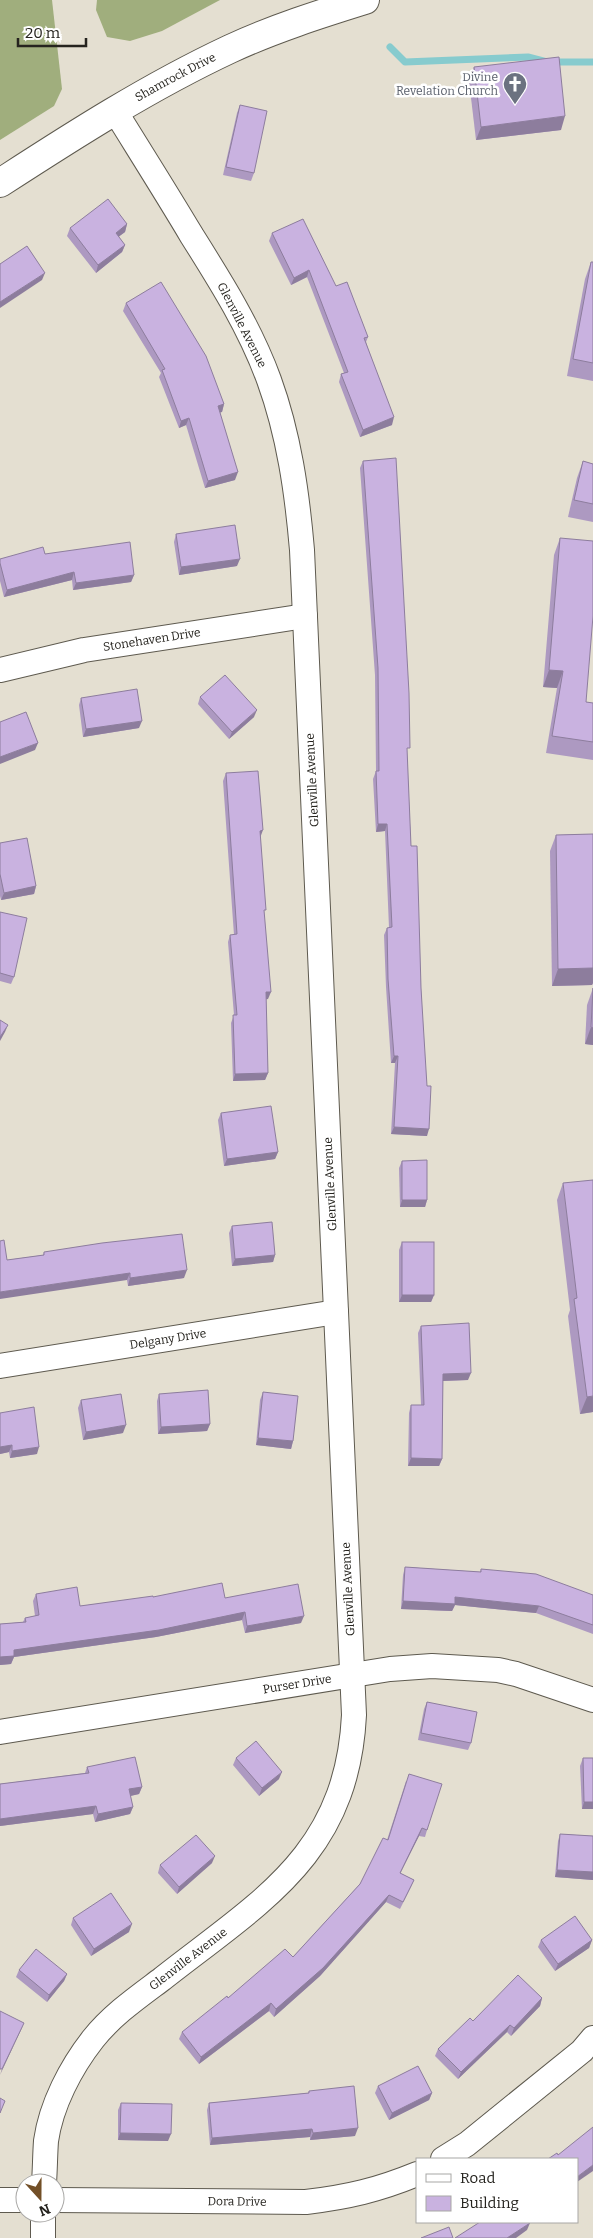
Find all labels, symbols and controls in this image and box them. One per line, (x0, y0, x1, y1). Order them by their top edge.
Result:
scale bar (18, 15, 85, 47)
text: 20 m (25, 24, 61, 42)
street label: Shamrock Drive (133, 50, 218, 104)
place label: Divine Revelation Church (396, 70, 499, 98)
church icon: Divine Revelation Church (502, 71, 528, 105)
street label: Glenville Avenue (214, 280, 270, 370)
street label: Stonehaven Drive (102, 625, 202, 654)
street label: Glenville Avenue (303, 733, 321, 827)
street label: Glenville Avenue (321, 1137, 339, 1231)
street label: Delgany Drive (129, 1326, 207, 1352)
street label: Glenville Avenue (339, 1542, 357, 1636)
street label: Purser Drive (262, 1672, 332, 1696)
street label: Glenville Avenue (146, 1925, 230, 1993)
legend (416, 2158, 578, 2223)
text: Road (460, 2169, 495, 2187)
north arrow (15, 2173, 65, 2223)
street label: Dora Drive (207, 2194, 267, 2209)
text: Building (460, 2194, 519, 2212)
text: N (36, 2200, 53, 2220)

